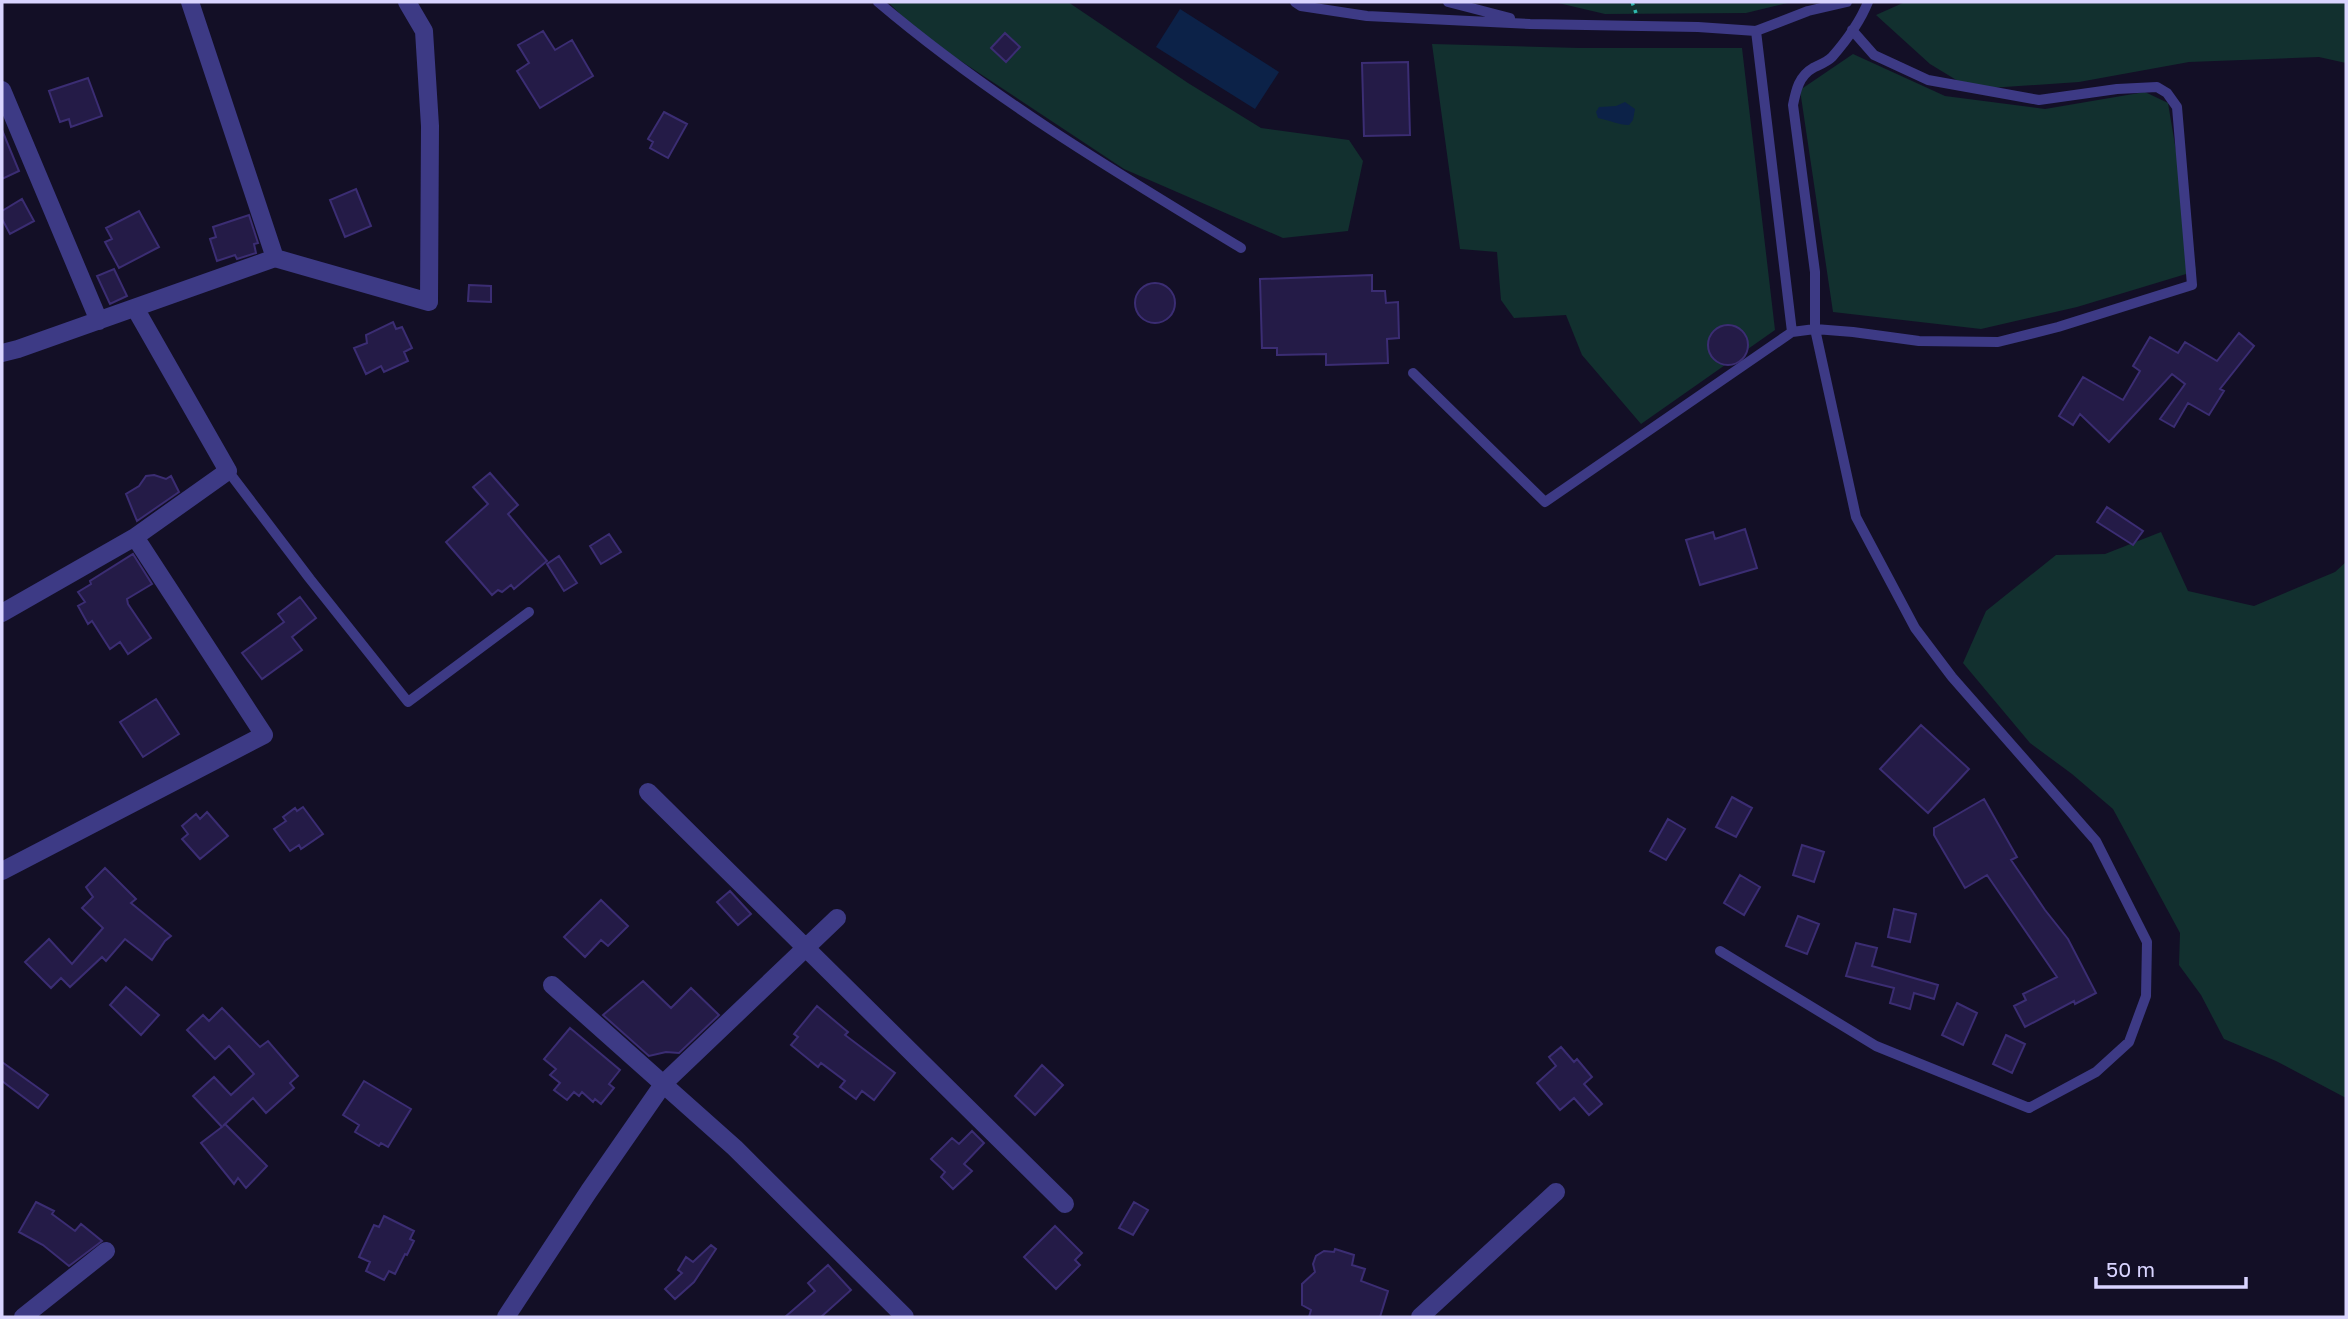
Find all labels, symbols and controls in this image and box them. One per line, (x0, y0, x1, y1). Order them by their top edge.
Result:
scale bar (2096, 1246, 2246, 1290)
text: 50 m (2106, 1256, 2155, 1282)

